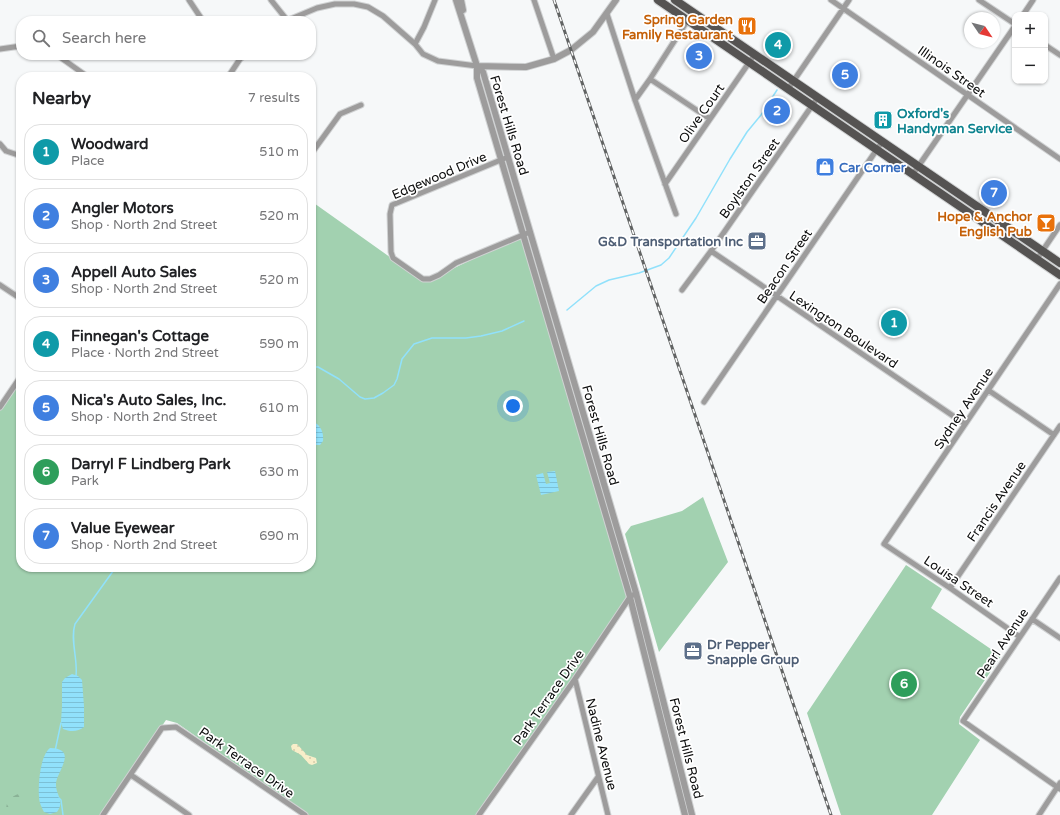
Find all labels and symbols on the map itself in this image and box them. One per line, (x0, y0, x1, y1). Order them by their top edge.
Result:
place label: Spring Garden Family Restaurant (622, 12, 733, 43)
north arrow (964, 12, 1000, 48)
restaurant icon: Spring Garden Family Restaurant (736, 15, 758, 37)
pin: 4 (765, 30, 791, 60)
pin: 3 (686, 41, 712, 71)
street label: Illinois Street (914, 43, 988, 101)
pin: 5 (832, 60, 858, 90)
street label: Forest Hills Road (486, 73, 532, 177)
street label: Olive Court (675, 81, 728, 146)
pin: 2 (764, 96, 790, 126)
place label: Oxford's Handyman Service (897, 106, 1013, 137)
building icon: Oxford's Handyman Service (872, 109, 894, 131)
street label: Boylston Street (716, 135, 783, 222)
street label: Edgewood Drive (390, 149, 489, 203)
shop icon: Car Corner (814, 156, 836, 178)
place label: Car Corner (839, 160, 907, 176)
pin: 7 (981, 178, 1007, 208)
place label: Hope & Anchor English Pub (937, 209, 1033, 240)
bar icon: Hope & Anchor English Pub (1035, 212, 1057, 234)
street label: Beacon Street (754, 226, 816, 307)
office icon: G&D Transportation Inc (746, 230, 768, 252)
place label: G&D Transportation Inc (598, 234, 743, 250)
street label: Lexington Boulevard (786, 288, 901, 372)
pin: 1 (881, 308, 907, 338)
street label: Sydney Avenue (931, 365, 997, 452)
street label: Forest Hills Road (578, 383, 622, 487)
your location (503, 396, 523, 416)
street label: Francis Avenue (964, 458, 1030, 545)
street label: Louisa Street (921, 553, 996, 611)
street label: Pearl Avenue (973, 605, 1032, 682)
place label: Dr Pepper Snapple Group (707, 637, 799, 668)
office icon: Dr Pepper Snapple Group (682, 640, 704, 662)
street label: Park Terrace Drive (510, 647, 588, 748)
pin: 6 (891, 669, 917, 699)
street label: Forest Hills Road (666, 696, 706, 800)
street label: Nadine Avenue (582, 697, 620, 792)
street label: Park Terrace Drive (196, 724, 297, 802)

